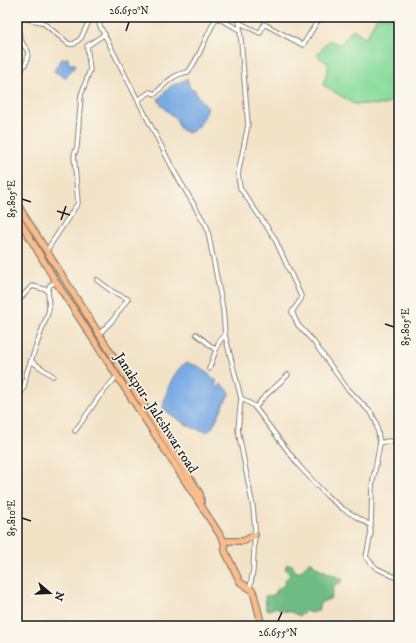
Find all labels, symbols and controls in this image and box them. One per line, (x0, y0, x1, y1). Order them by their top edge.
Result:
text: 26.650°N (109, 5, 149, 17)
text: 85.805°E (6, 180, 18, 218)
text: 85.805°E (400, 308, 412, 346)
street label: Janakpur- Jaleshwar road (109, 348, 202, 477)
text: 85.810°E (6, 500, 18, 536)
north arrow (30, 573, 70, 613)
text: N (50, 589, 67, 602)
text: 26.655°N (258, 627, 298, 639)

